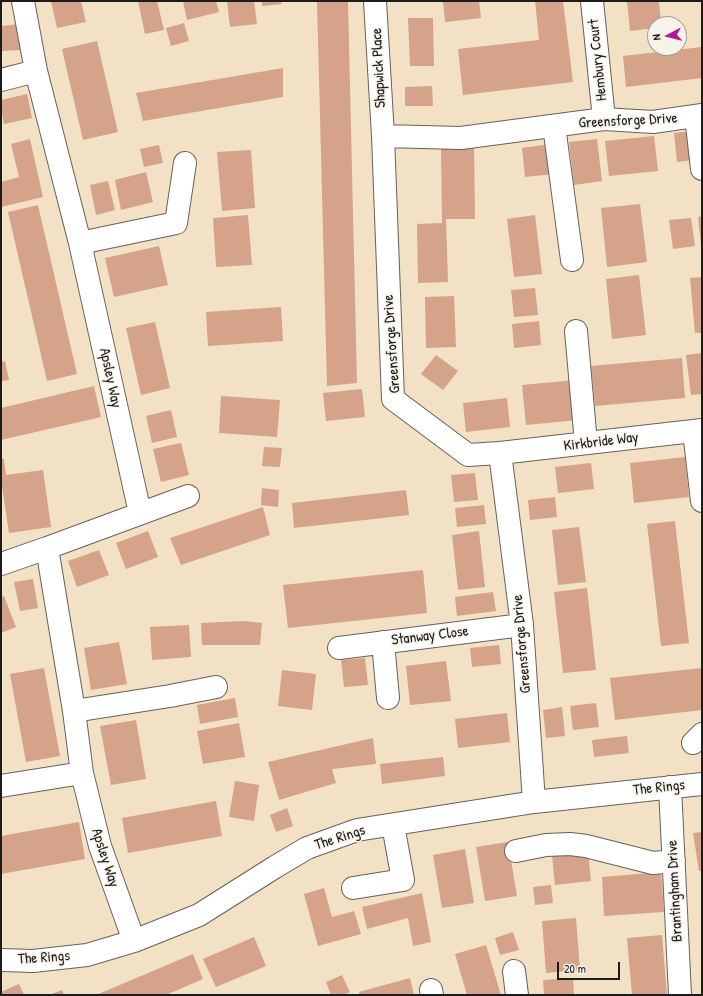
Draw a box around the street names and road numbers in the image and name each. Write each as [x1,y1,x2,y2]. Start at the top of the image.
street label: Hembury Court [585,18,611,102]
street label: Shapwick Place [368,28,390,108]
street label: Greensforge Drive [578,109,678,133]
street label: Greensforge Drive [380,294,404,394]
street label: Apsley Way [95,346,125,410]
street label: Kirkbride Way [563,428,639,456]
street label: Greensforge Drive [509,594,535,694]
street label: Stanway Close [391,622,469,650]
street label: The Rings [632,776,686,800]
street label: The Rings [312,821,368,855]
street label: Apsley Way [87,826,123,890]
street label: Brantingham Drive [663,840,687,942]
street label: The Rings [17,947,71,969]

